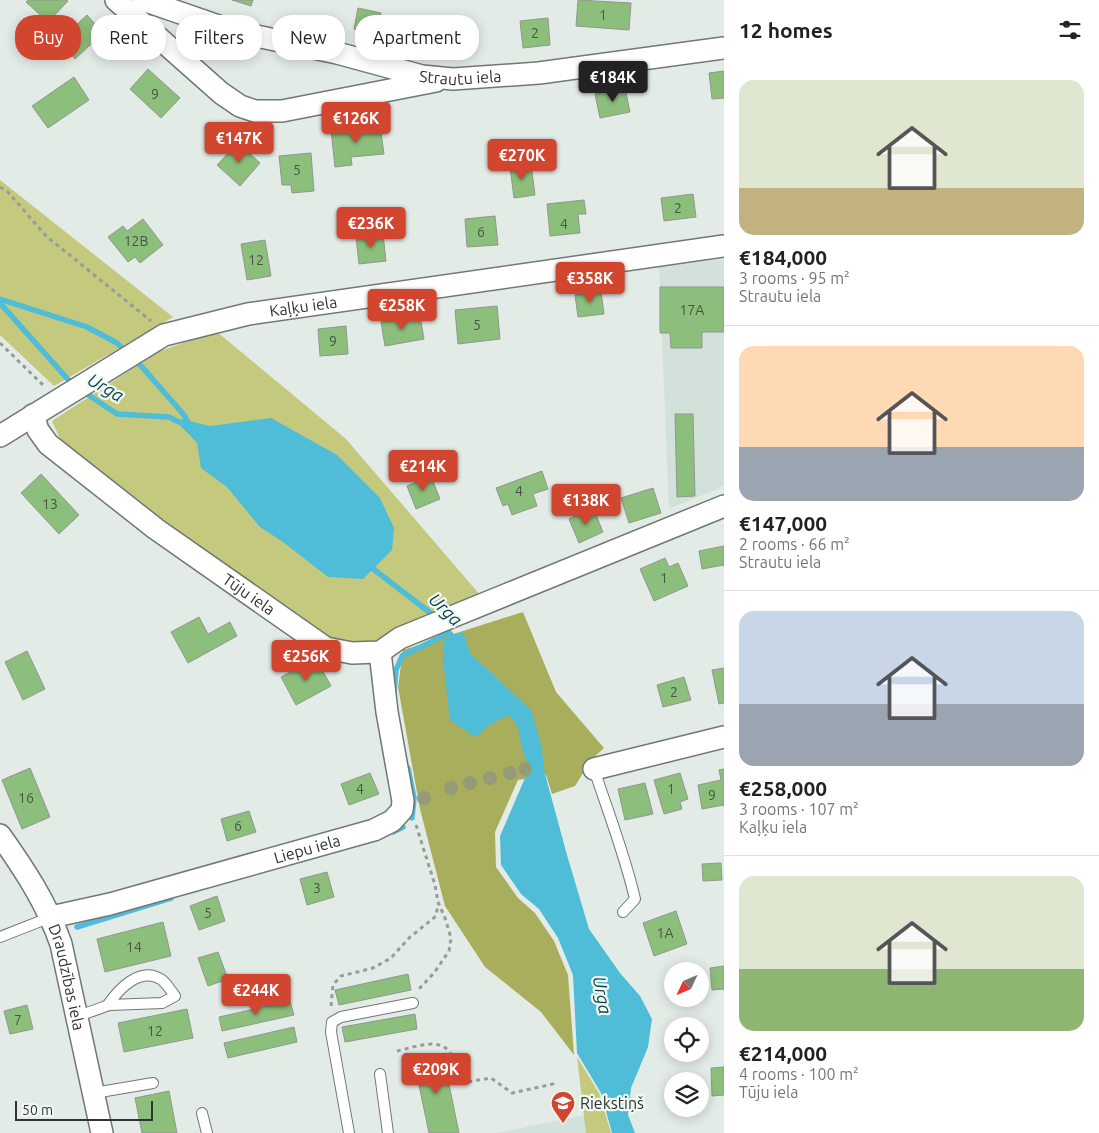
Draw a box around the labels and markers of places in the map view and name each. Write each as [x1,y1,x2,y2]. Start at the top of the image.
pin: €184K [578,61,648,103]
pin: €126K [321,102,391,144]
pin: €147K [204,121,274,164]
pin: €270K [487,138,557,181]
pin: €236K [336,206,406,249]
pin: €358K [555,262,625,304]
pin: €258K [367,288,437,331]
pin: €214K [388,450,458,492]
pin: €138K [551,484,621,526]
pin: €256K [271,640,341,682]
pin: €244K [221,974,291,1016]
pin: €209K [401,1052,471,1095]
school or university icon: Riekstiņš [550,1090,576,1124]
place label: Riekstiņš [580,1094,644,1112]

